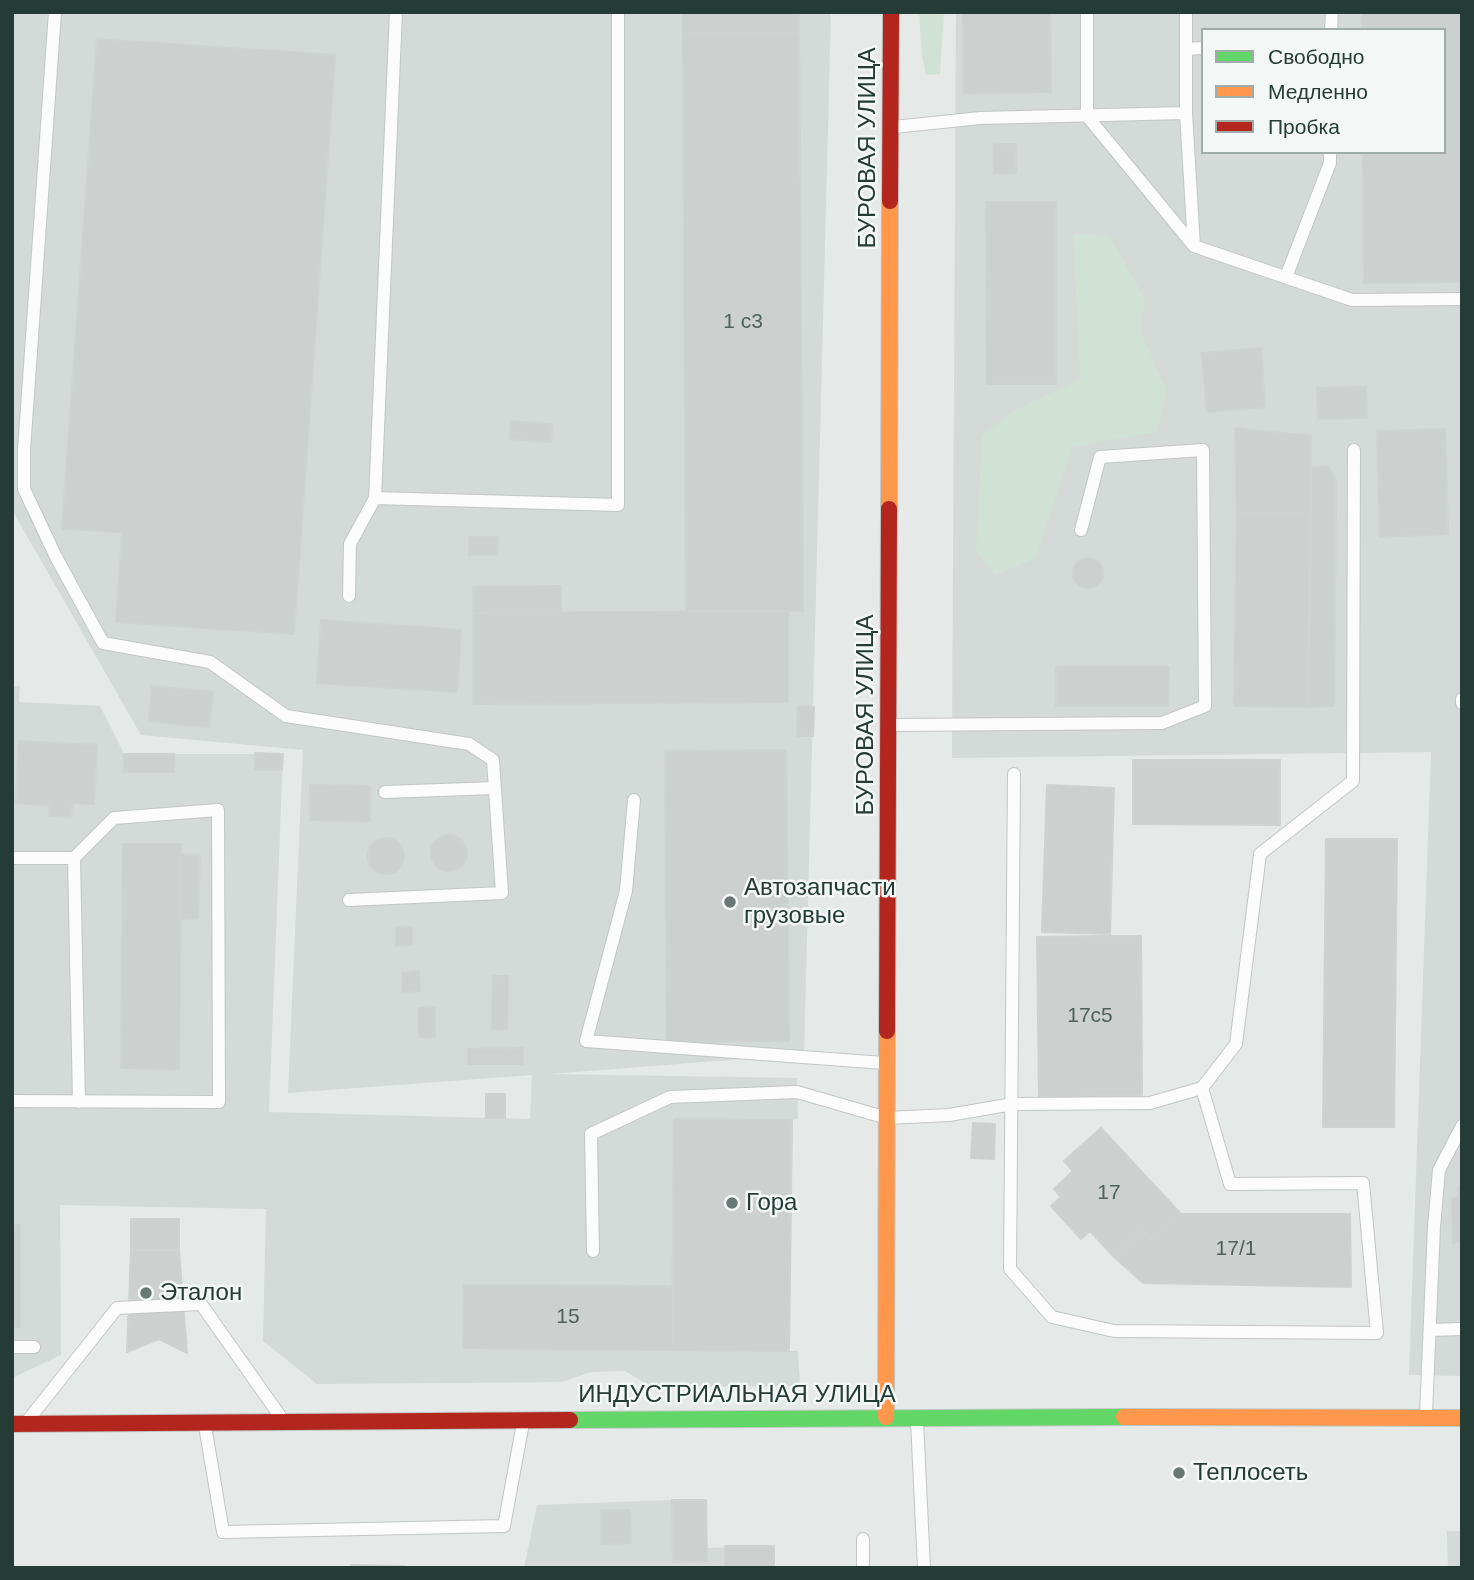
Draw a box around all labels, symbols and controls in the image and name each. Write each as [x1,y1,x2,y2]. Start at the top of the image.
legend [1201,28,1446,154]
text: Свободно [1268,45,1365,68]
street label: БУРОВАЯ УЛИЦА [854,47,882,249]
text: Медленно [1268,80,1368,103]
text: Пробка [1268,115,1340,138]
house number: 1 с3 [723,309,763,335]
street label: БУРОВАЯ УЛИЦА [852,614,880,816]
place label: Автозапчасти грузовые [744,874,896,930]
marker: Автозапчасти грузовые [722,894,738,910]
house number: 17с5 [1067,1003,1113,1029]
house number: 17 [1097,1180,1121,1206]
place label: Гора [746,1189,797,1217]
marker: Гора [724,1195,740,1211]
house number: 17/1 [1216,1236,1256,1262]
place label: Эталон [160,1279,242,1307]
marker: Эталон [138,1285,154,1301]
house number: 15 [556,1304,580,1330]
street label: ИНДУСТРИАЛЬНАЯ УЛИЦА [578,1381,896,1409]
place label: Теплосеть [1193,1459,1308,1487]
marker: Теплосеть [1171,1465,1187,1481]

